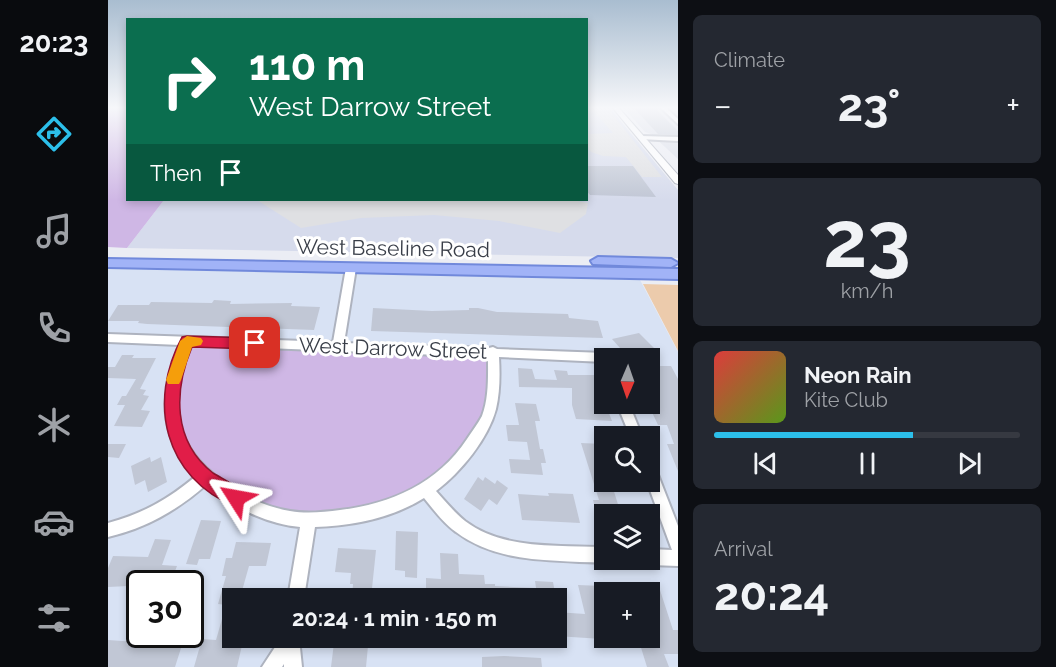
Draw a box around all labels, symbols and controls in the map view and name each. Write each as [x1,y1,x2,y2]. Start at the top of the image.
text: 20:23 [20,27,88,58]
text: 110 m [249,41,365,90]
icon: right [150,42,228,120]
text: Climate [714,48,785,72]
text: 23° [838,79,900,132]
text: − [714,86,732,125]
text: + [1006,86,1020,125]
text: West Darrow Street [249,91,491,122]
icon: directions [33,113,75,155]
icon: arrive [214,156,247,189]
text: Then [150,160,202,186]
text: 23 [823,194,911,285]
icon: music [33,210,75,252]
street label: West Baseline Road [296,234,490,262]
text: km/h [841,279,893,303]
icon: phone [33,307,75,349]
pin [229,317,280,368]
icon: arrive [238,326,271,359]
street label: West Darrow Street [298,332,488,364]
north arrow [594,348,660,414]
map controls [594,348,660,648]
text: Neon Rain [804,362,912,388]
text: Kite Club [804,388,888,412]
icon: climate [33,404,75,446]
button: search [594,426,660,492]
icon: previous [749,447,782,480]
icon: pause [851,447,884,480]
icon: next [953,447,986,480]
position arrow [204,466,268,530]
icon: car [33,501,75,543]
button: layers [594,504,660,570]
text: Arrival [714,537,773,561]
text: 20:24 [714,568,829,621]
speed limit sign: 30 [126,570,204,648]
button: + [594,582,660,648]
icon: filters [33,597,75,639]
text: 20:24 · 1 min · 150 m [292,605,497,631]

